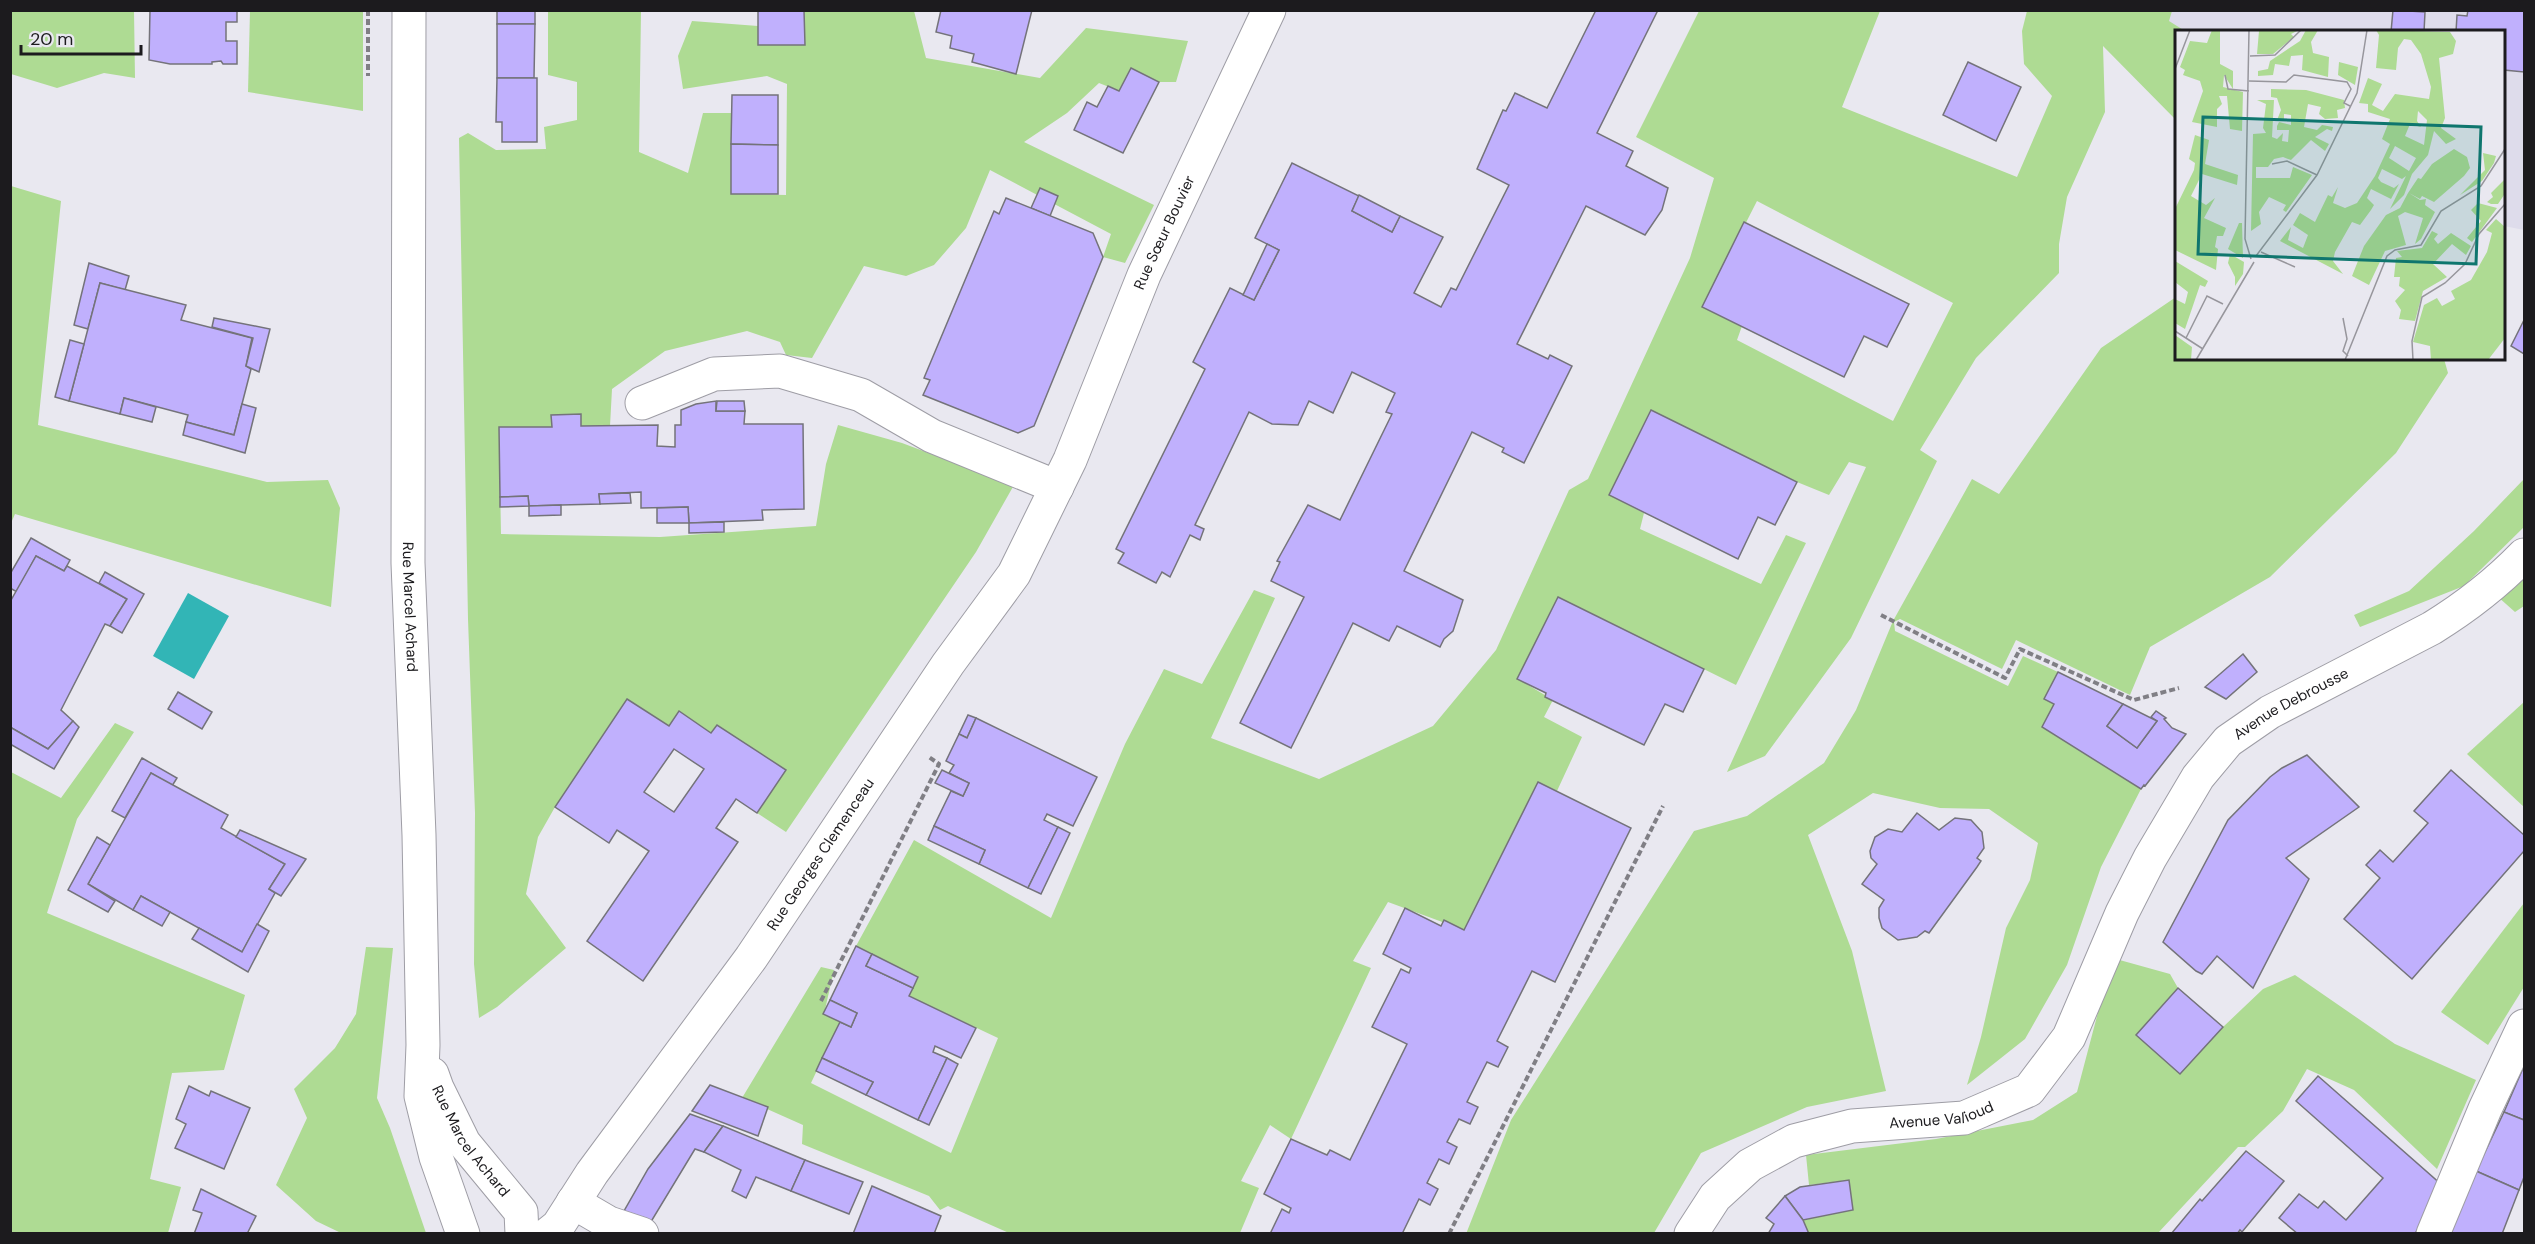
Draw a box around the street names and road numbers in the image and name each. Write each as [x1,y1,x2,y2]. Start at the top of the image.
street label: Rue Sœur Bouvier [1129,172,1200,292]
street label: Rue Marcel Achard [398,542,422,672]
street label: Avenue Debrousse [2229,663,2352,744]
street label: Rue Georges Clemenceau [762,774,879,934]
street label: Rue Marcel Achard [427,1082,514,1201]
street label: Avenue Valioud [1888,1096,1997,1133]

